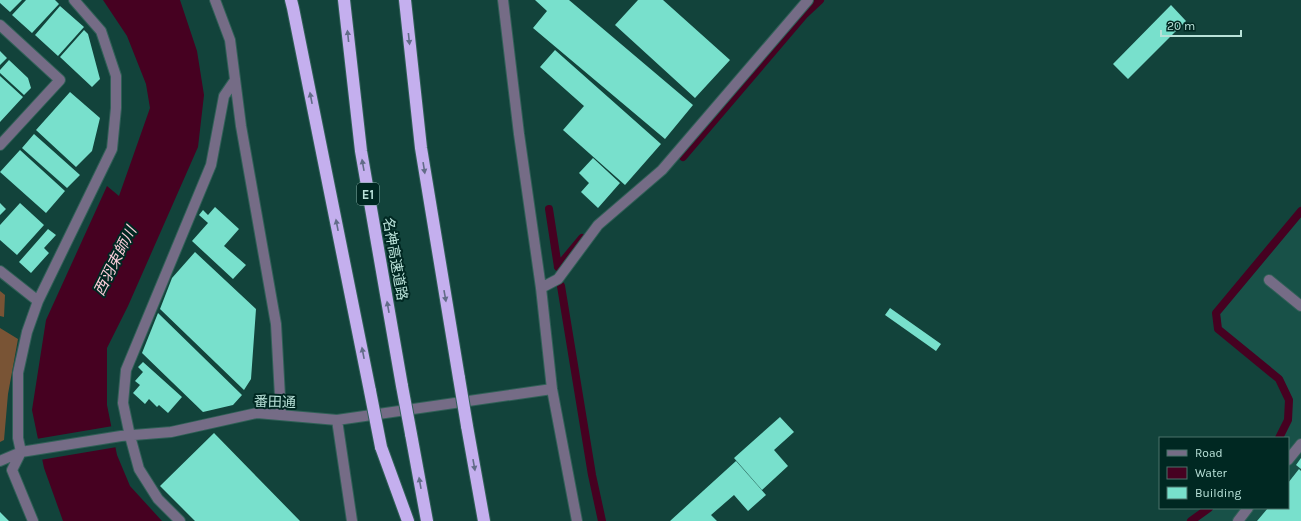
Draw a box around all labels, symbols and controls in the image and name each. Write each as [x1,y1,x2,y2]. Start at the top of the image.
scale bar [1161,12,1241,38]
text: 20 m [1167,19,1195,33]
one-way arrow [345,30,351,42]
one-way arrow [406,33,412,45]
one-way arrow [308,92,314,104]
one-way arrow [360,159,366,171]
one-way arrow [421,162,427,174]
road number: E1 [357,183,379,205]
street label: 名神高速道路 [379,216,411,302]
one-way arrow [334,219,340,231]
water label: 西羽束師川 [90,222,141,299]
one-way arrow [442,290,448,302]
one-way arrow [385,301,391,313]
one-way arrow [359,347,365,359]
street label: 番田通 [254,393,296,411]
legend [1159,437,1289,509]
text: Road [1195,446,1223,460]
one-way arrow [471,459,477,471]
text: Water [1195,466,1228,480]
one-way arrow [417,476,423,489]
text: Building [1195,486,1242,500]

